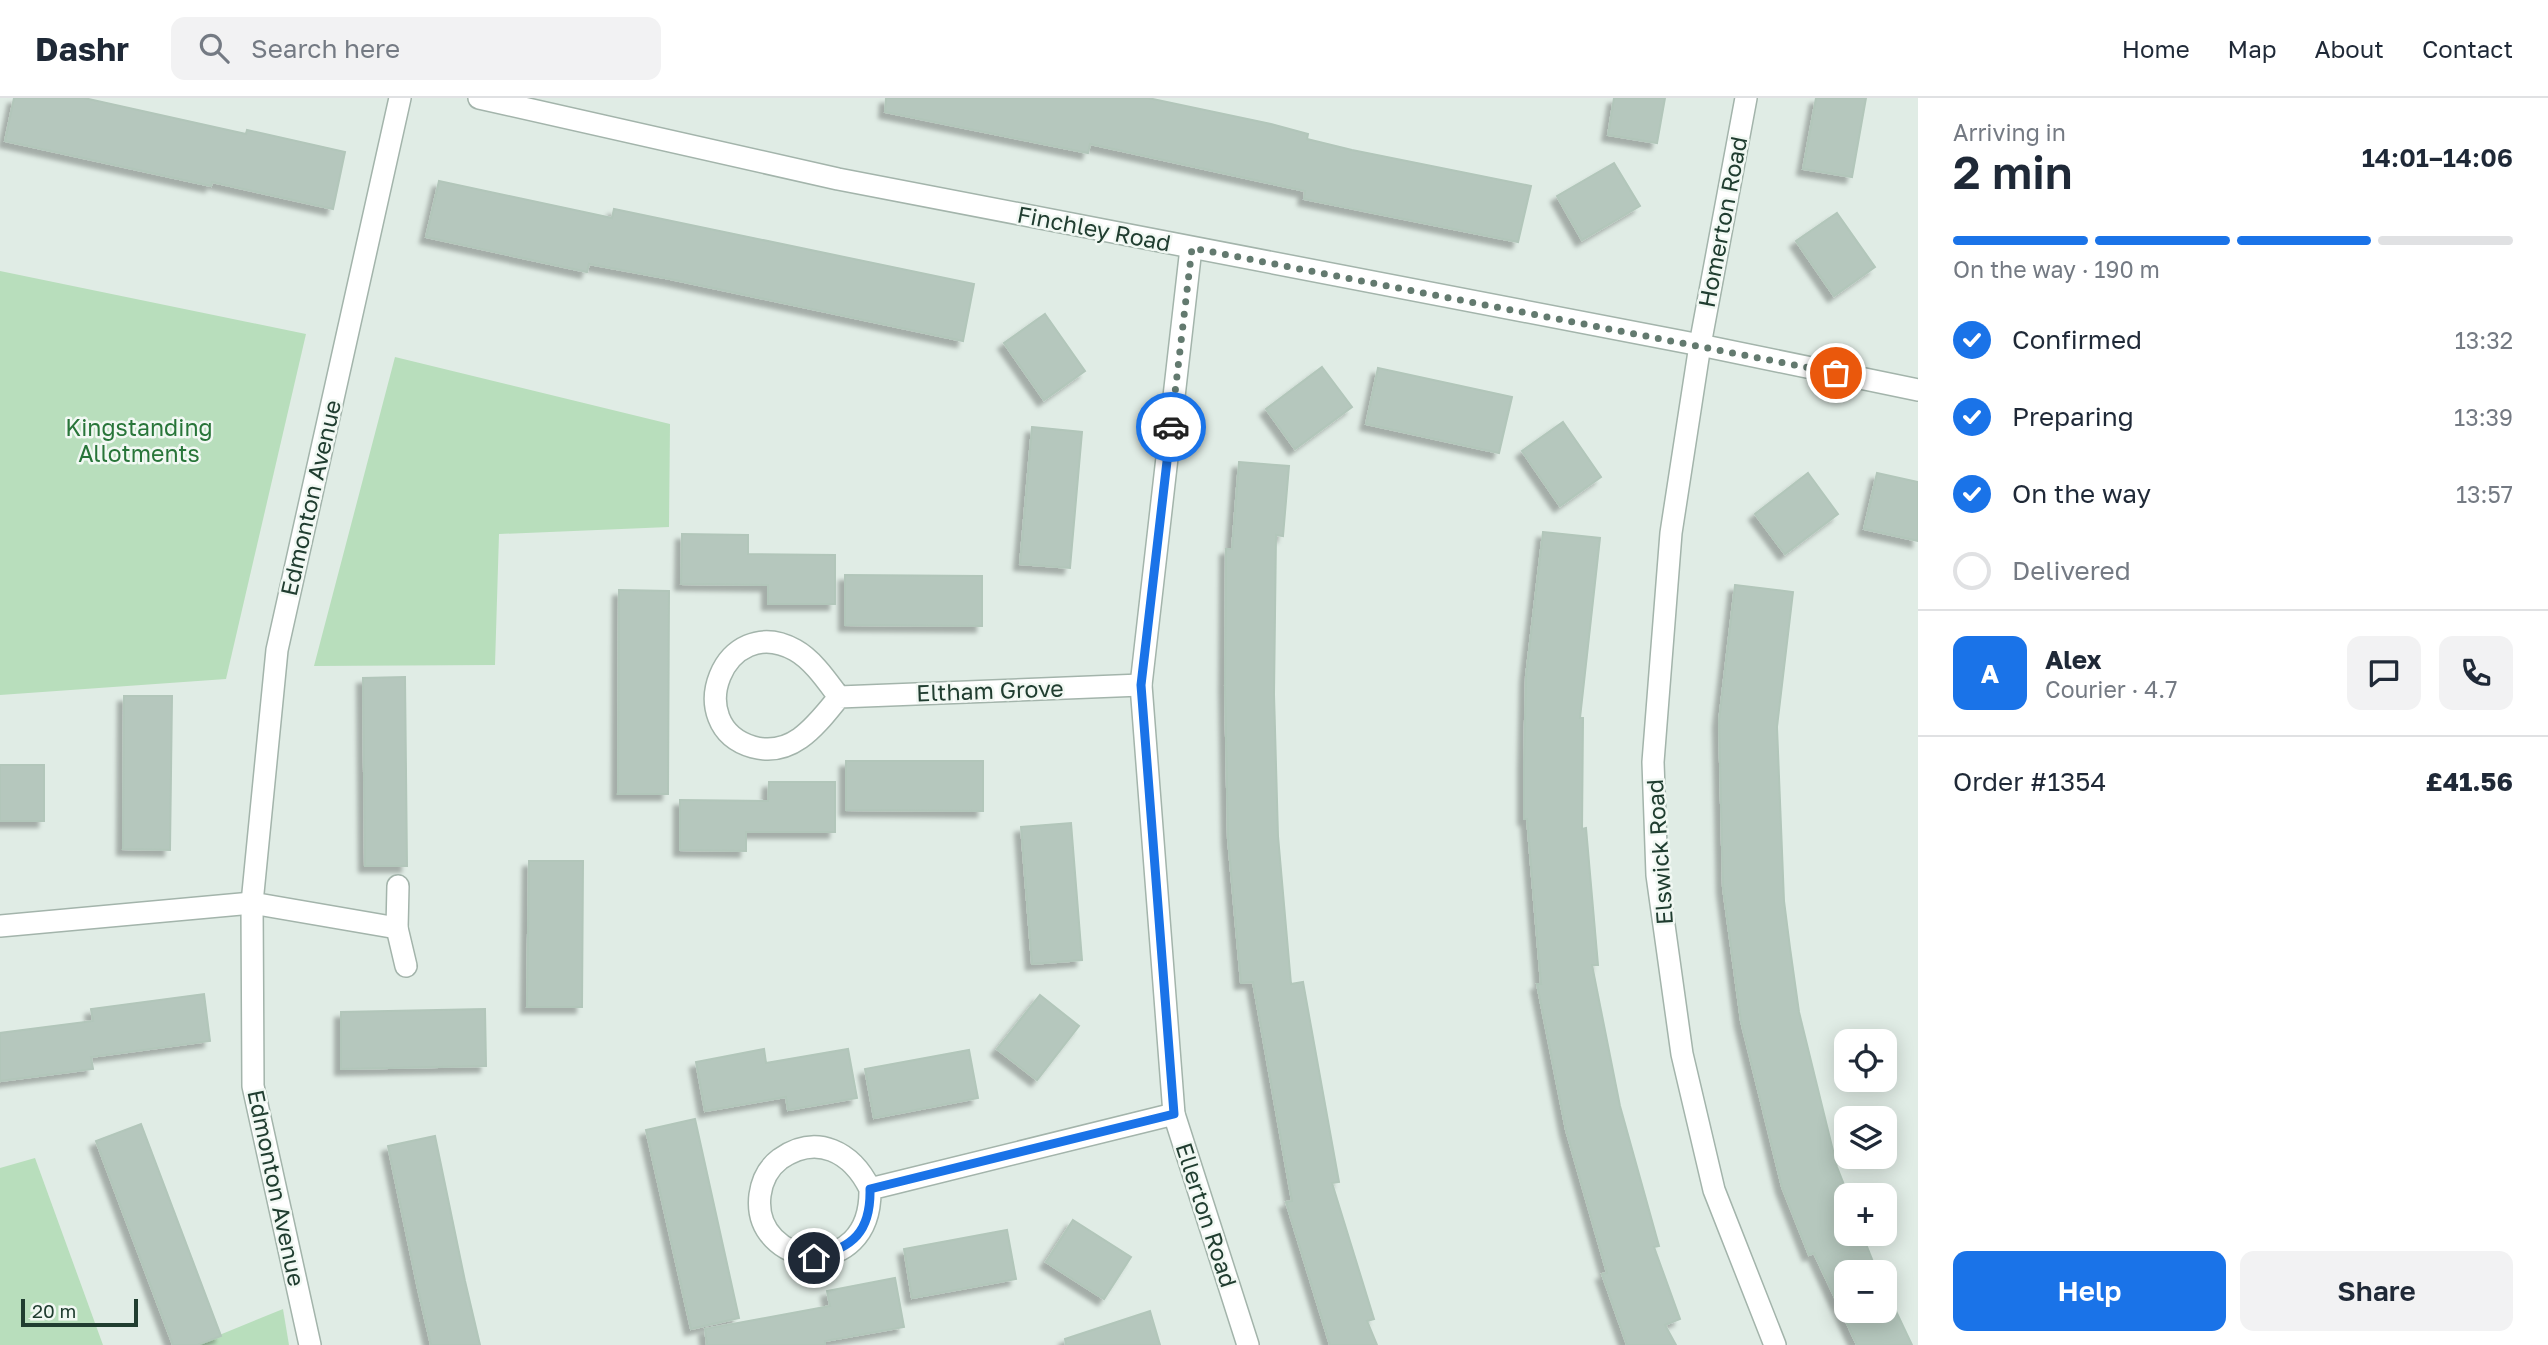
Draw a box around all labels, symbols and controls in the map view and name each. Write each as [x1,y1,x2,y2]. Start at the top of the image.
search box [171,17,661,80]
text: Dashr [35,29,129,68]
icon: search [195,29,233,67]
text: Search here [251,33,400,64]
text: Home [2122,34,2190,63]
text: Map [2228,34,2277,63]
text: About [2315,34,2384,63]
text: Contact [2422,34,2513,63]
text: Arriving in [1953,118,2066,146]
street label: Homerton Road [1692,134,1752,310]
text: 14:01–14:06 [2362,142,2513,173]
text: 2 min [1953,144,2073,199]
street label: Finchley Road [1015,199,1173,257]
text: On the way · 190 m [1953,255,2160,283]
icon: check [1953,321,1991,359]
text: Confirmed [2012,324,2142,355]
text: 13:32 [2455,326,2513,354]
pin [1806,343,1866,403]
icon: bag [1817,354,1855,392]
courier [1136,392,1206,462]
street label: Edmonton Avenue [274,397,346,598]
icon: check [1953,398,1991,436]
text: Preparing [2012,401,2134,432]
text: 13:39 [2454,403,2513,431]
icon: car [1152,408,1190,446]
park label: Kingstanding Allotments [65,413,213,467]
icon: check [1953,475,1991,513]
text: On the way [2012,478,2151,509]
text: 13:57 [2456,480,2513,508]
text: Delivered [2012,555,2131,586]
button: chat [2347,636,2421,710]
button: phone [2439,636,2513,710]
text: Alex [2045,644,2102,675]
text: A [1981,658,1999,689]
street label: Eltham Grove [916,673,1064,707]
text: Courier · 4.7 [2045,675,2177,703]
text: Order #1354 [1953,766,2106,797]
text: £41.56 [2426,766,2513,797]
street label: Elswick Road [1640,778,1678,926]
map controls [1834,1029,1897,1323]
button: locate [1834,1029,1897,1092]
street label: Edmonton Avenue [242,1087,311,1289]
button: layers [1834,1106,1897,1169]
street label: Ellerton Road [1170,1139,1244,1291]
button: + [1834,1183,1897,1246]
pin [784,1228,844,1288]
icon: home [795,1239,833,1277]
button: Help [1953,1251,2226,1331]
button: Share [2240,1251,2513,1331]
button: − [1834,1260,1897,1323]
scale bar [21,1296,138,1328]
text: 20 m [32,1299,76,1322]

